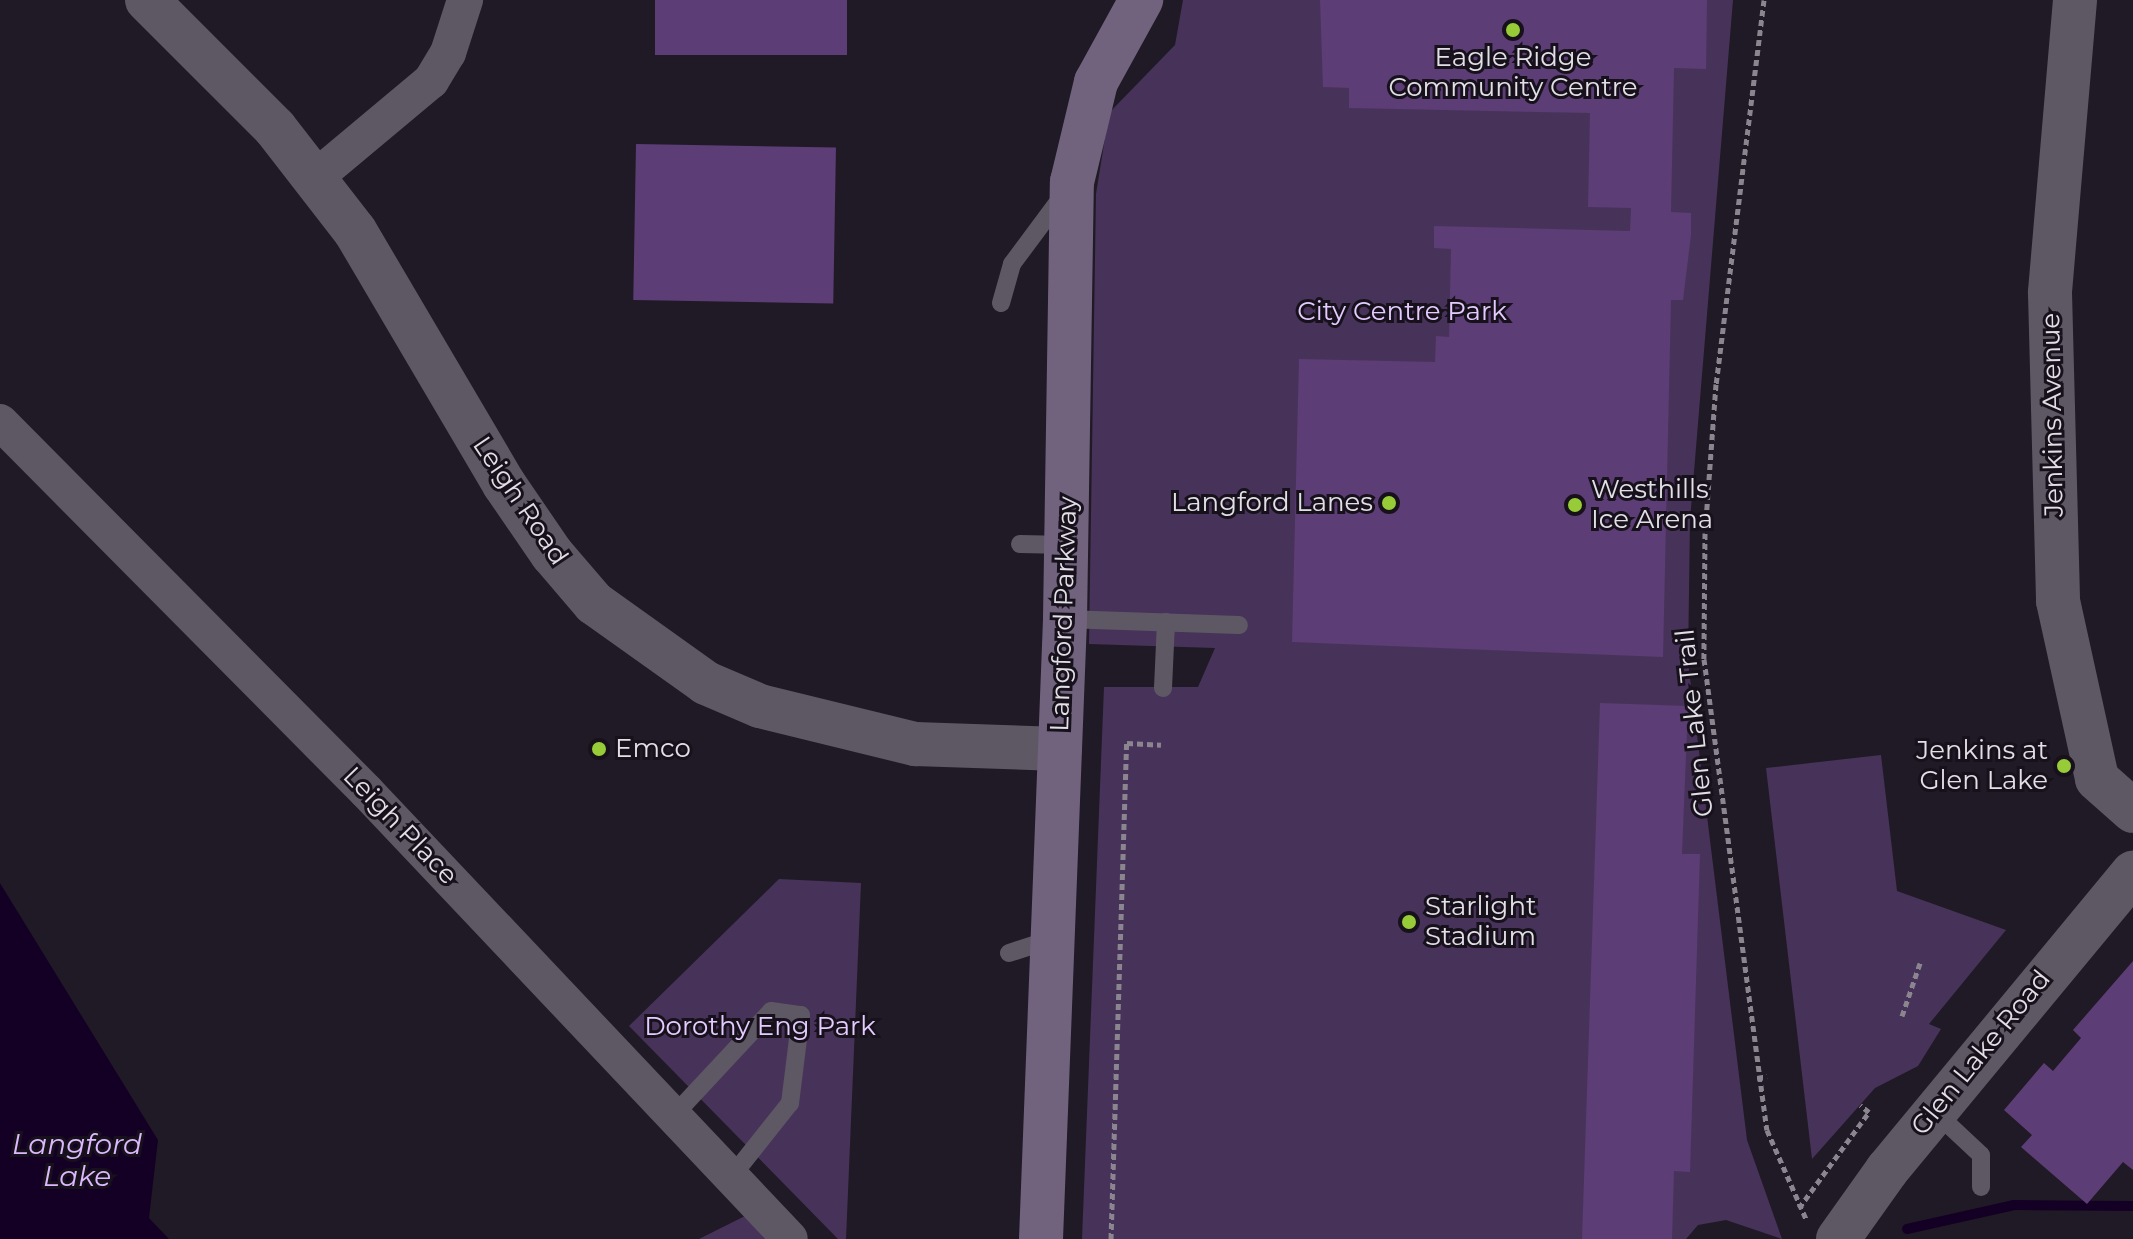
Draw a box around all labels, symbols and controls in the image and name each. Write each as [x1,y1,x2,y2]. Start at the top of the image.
marker: Eagle Ridge Community Centre [1504,21,1522,39]
place label: Eagle Ridge Community Centre [1388,42,1638,104]
park label: City Centre Park [1297,296,1507,328]
street label: Jenkins Avenue [2036,313,2070,517]
street label: Leigh Road [466,431,574,571]
place label: Westhills Ice Arena [1591,474,1713,536]
place label: Langford Lanes [1171,487,1373,519]
marker: Langford Lanes [1380,494,1398,512]
street label: Langford Parkway [1044,496,1084,732]
marker: Westhills Ice Arena [1566,496,1584,514]
street label: Glen Lake Trail [1670,628,1720,818]
place label: Emco [615,733,691,765]
place label: Jenkins at Glen Lake [1916,735,2048,796]
marker: Emco [590,740,608,758]
marker: Jenkins at Glen Lake [2055,757,2073,775]
street label: Leigh Place [336,761,464,891]
place label: Starlight Stadium [1425,891,1537,952]
marker: Starlight Stadium [1400,913,1418,931]
street label: Glen Lake Road [1905,964,2057,1142]
park label: Dorothy Eng Park [644,1011,876,1043]
water label: Langford Lake [12,1127,142,1193]

